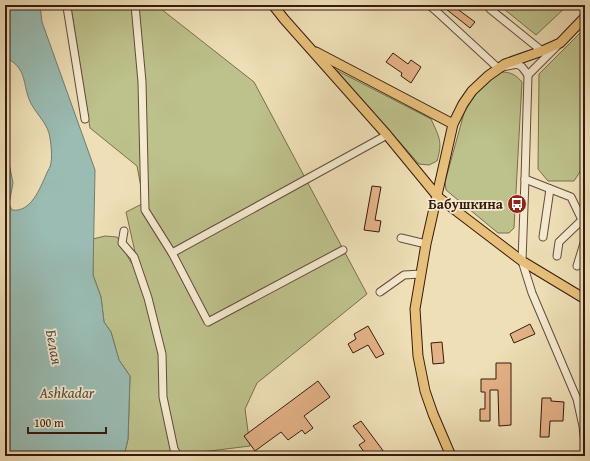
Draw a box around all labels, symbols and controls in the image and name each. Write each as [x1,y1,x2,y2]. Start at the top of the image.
bus stop icon: Бабушкина [506,193,528,215]
place label: Бабушкина [428,194,504,214]
water label: Белая [41,327,68,367]
water label: Ashkadar [39,382,95,403]
scale bar [28,409,106,435]
text: 100 m [34,414,64,431]

